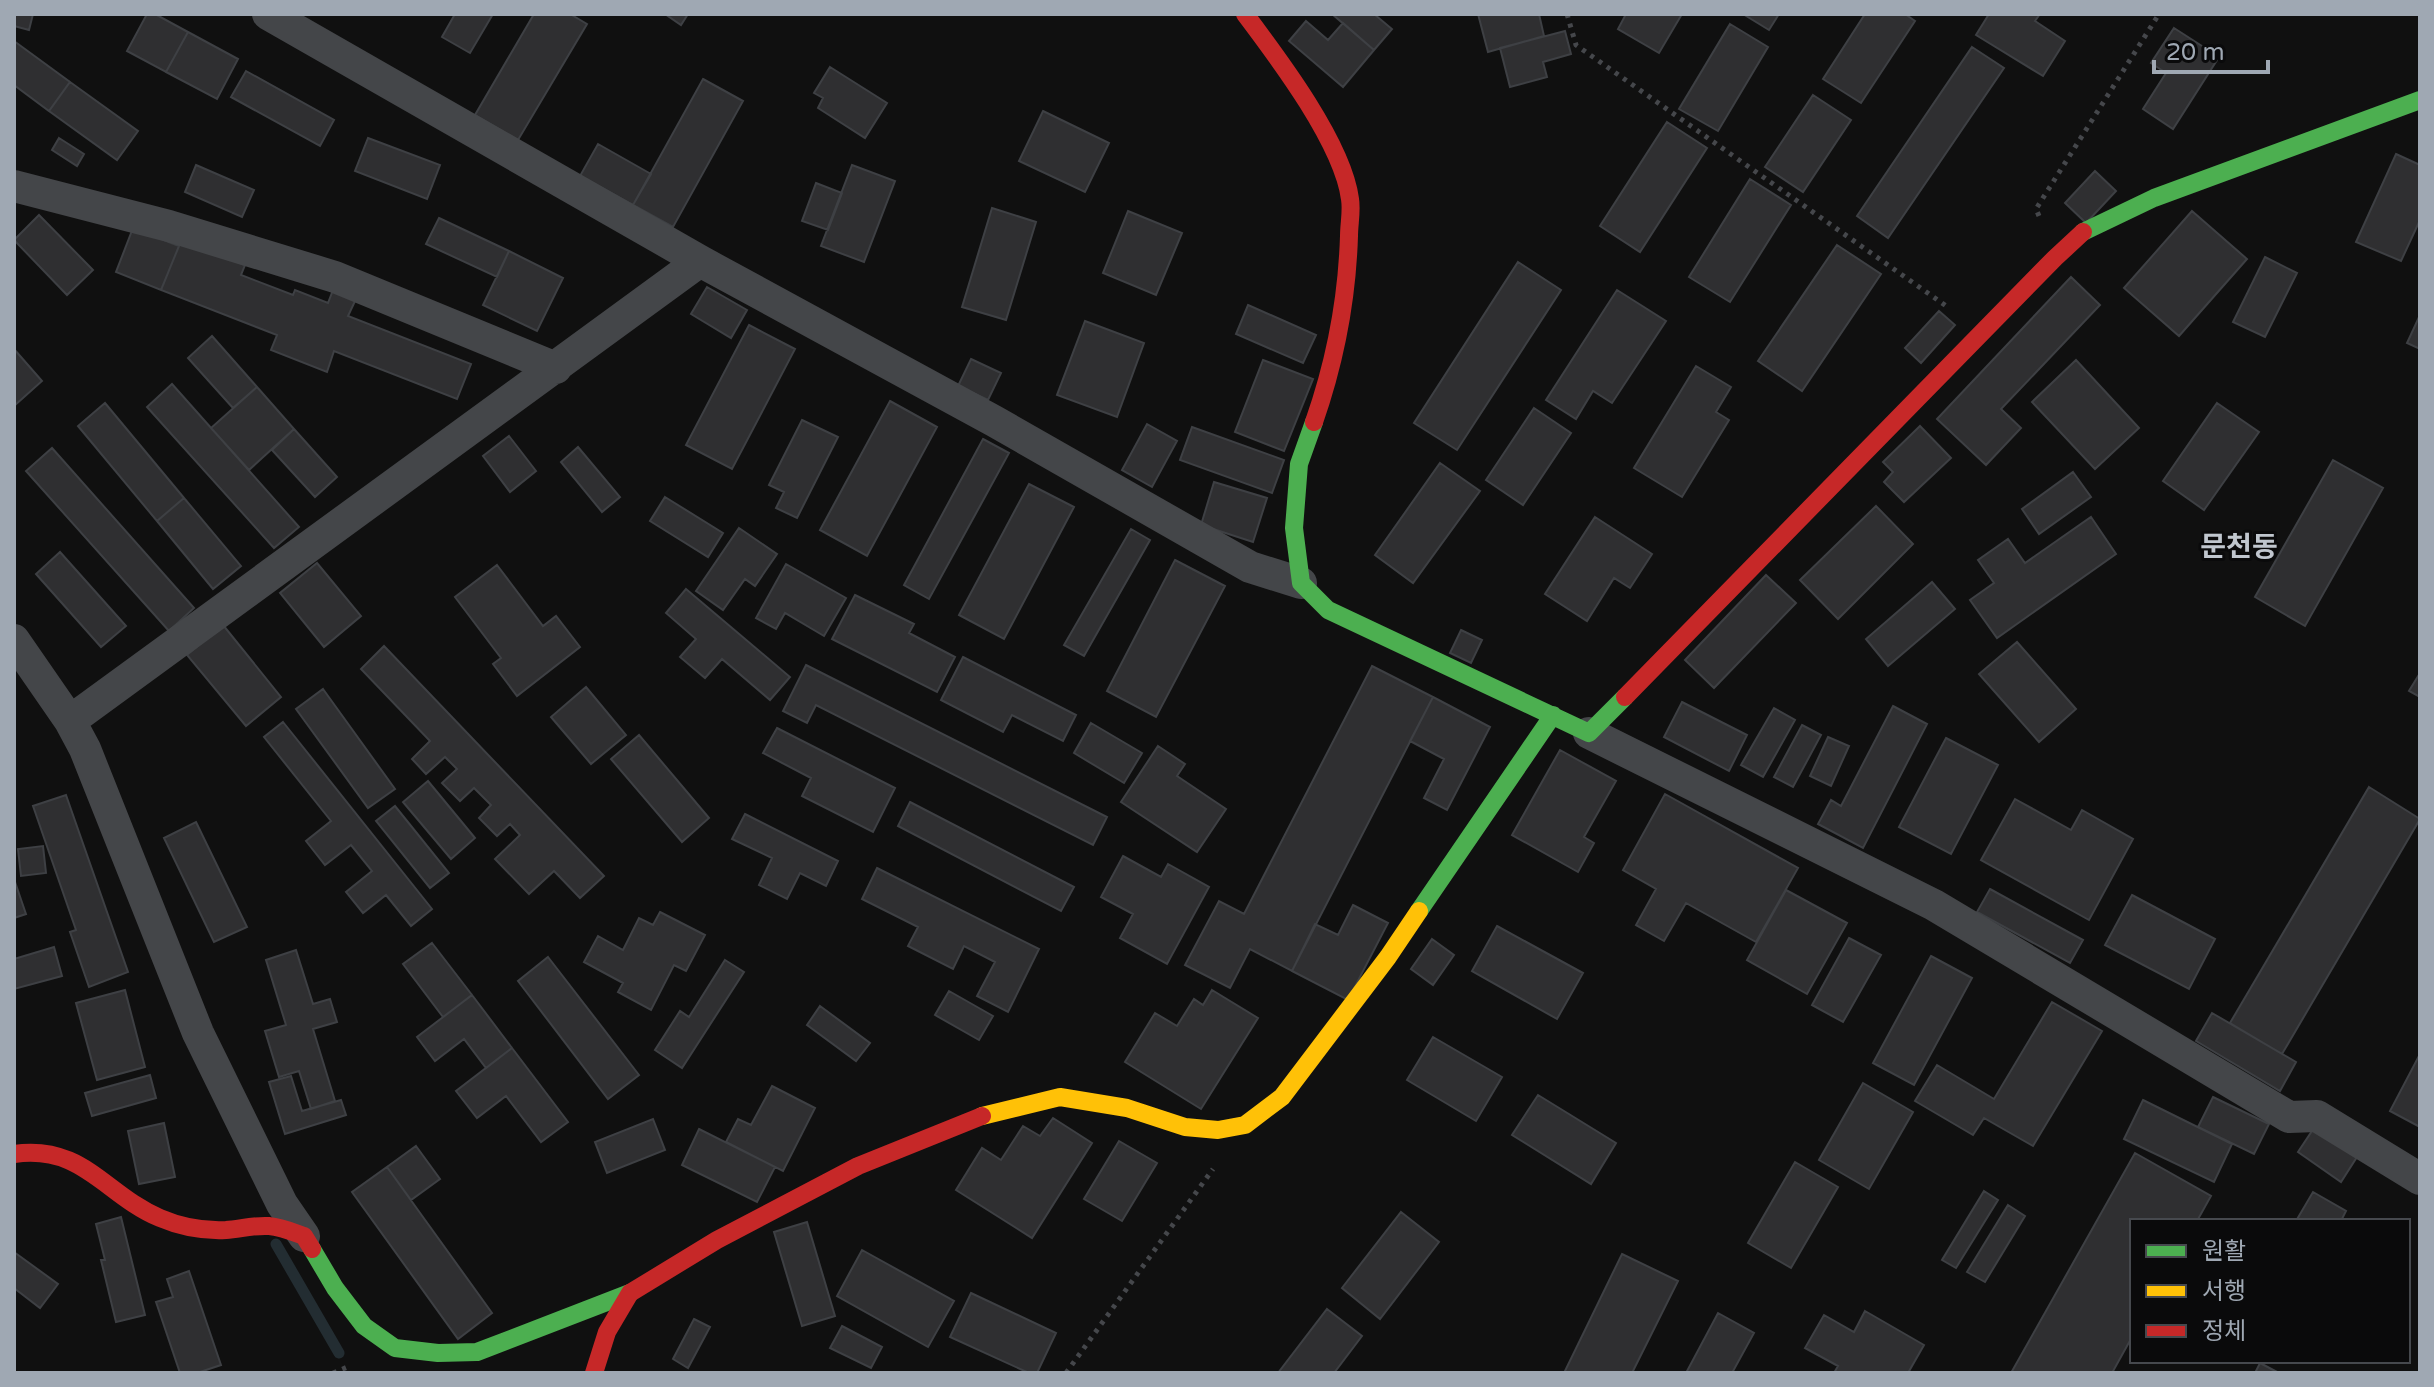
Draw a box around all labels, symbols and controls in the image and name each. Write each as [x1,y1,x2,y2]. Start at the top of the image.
scale bar [2154,24,2268,74]
text: 20 m [2166,38,2224,67]
district label: 문천동 [2200,530,2278,564]
legend [2130,1219,2410,1363]
text: 원활 [2202,1237,2246,1266]
text: 서행 [2202,1277,2246,1306]
text: 정체 [2202,1317,2246,1346]

